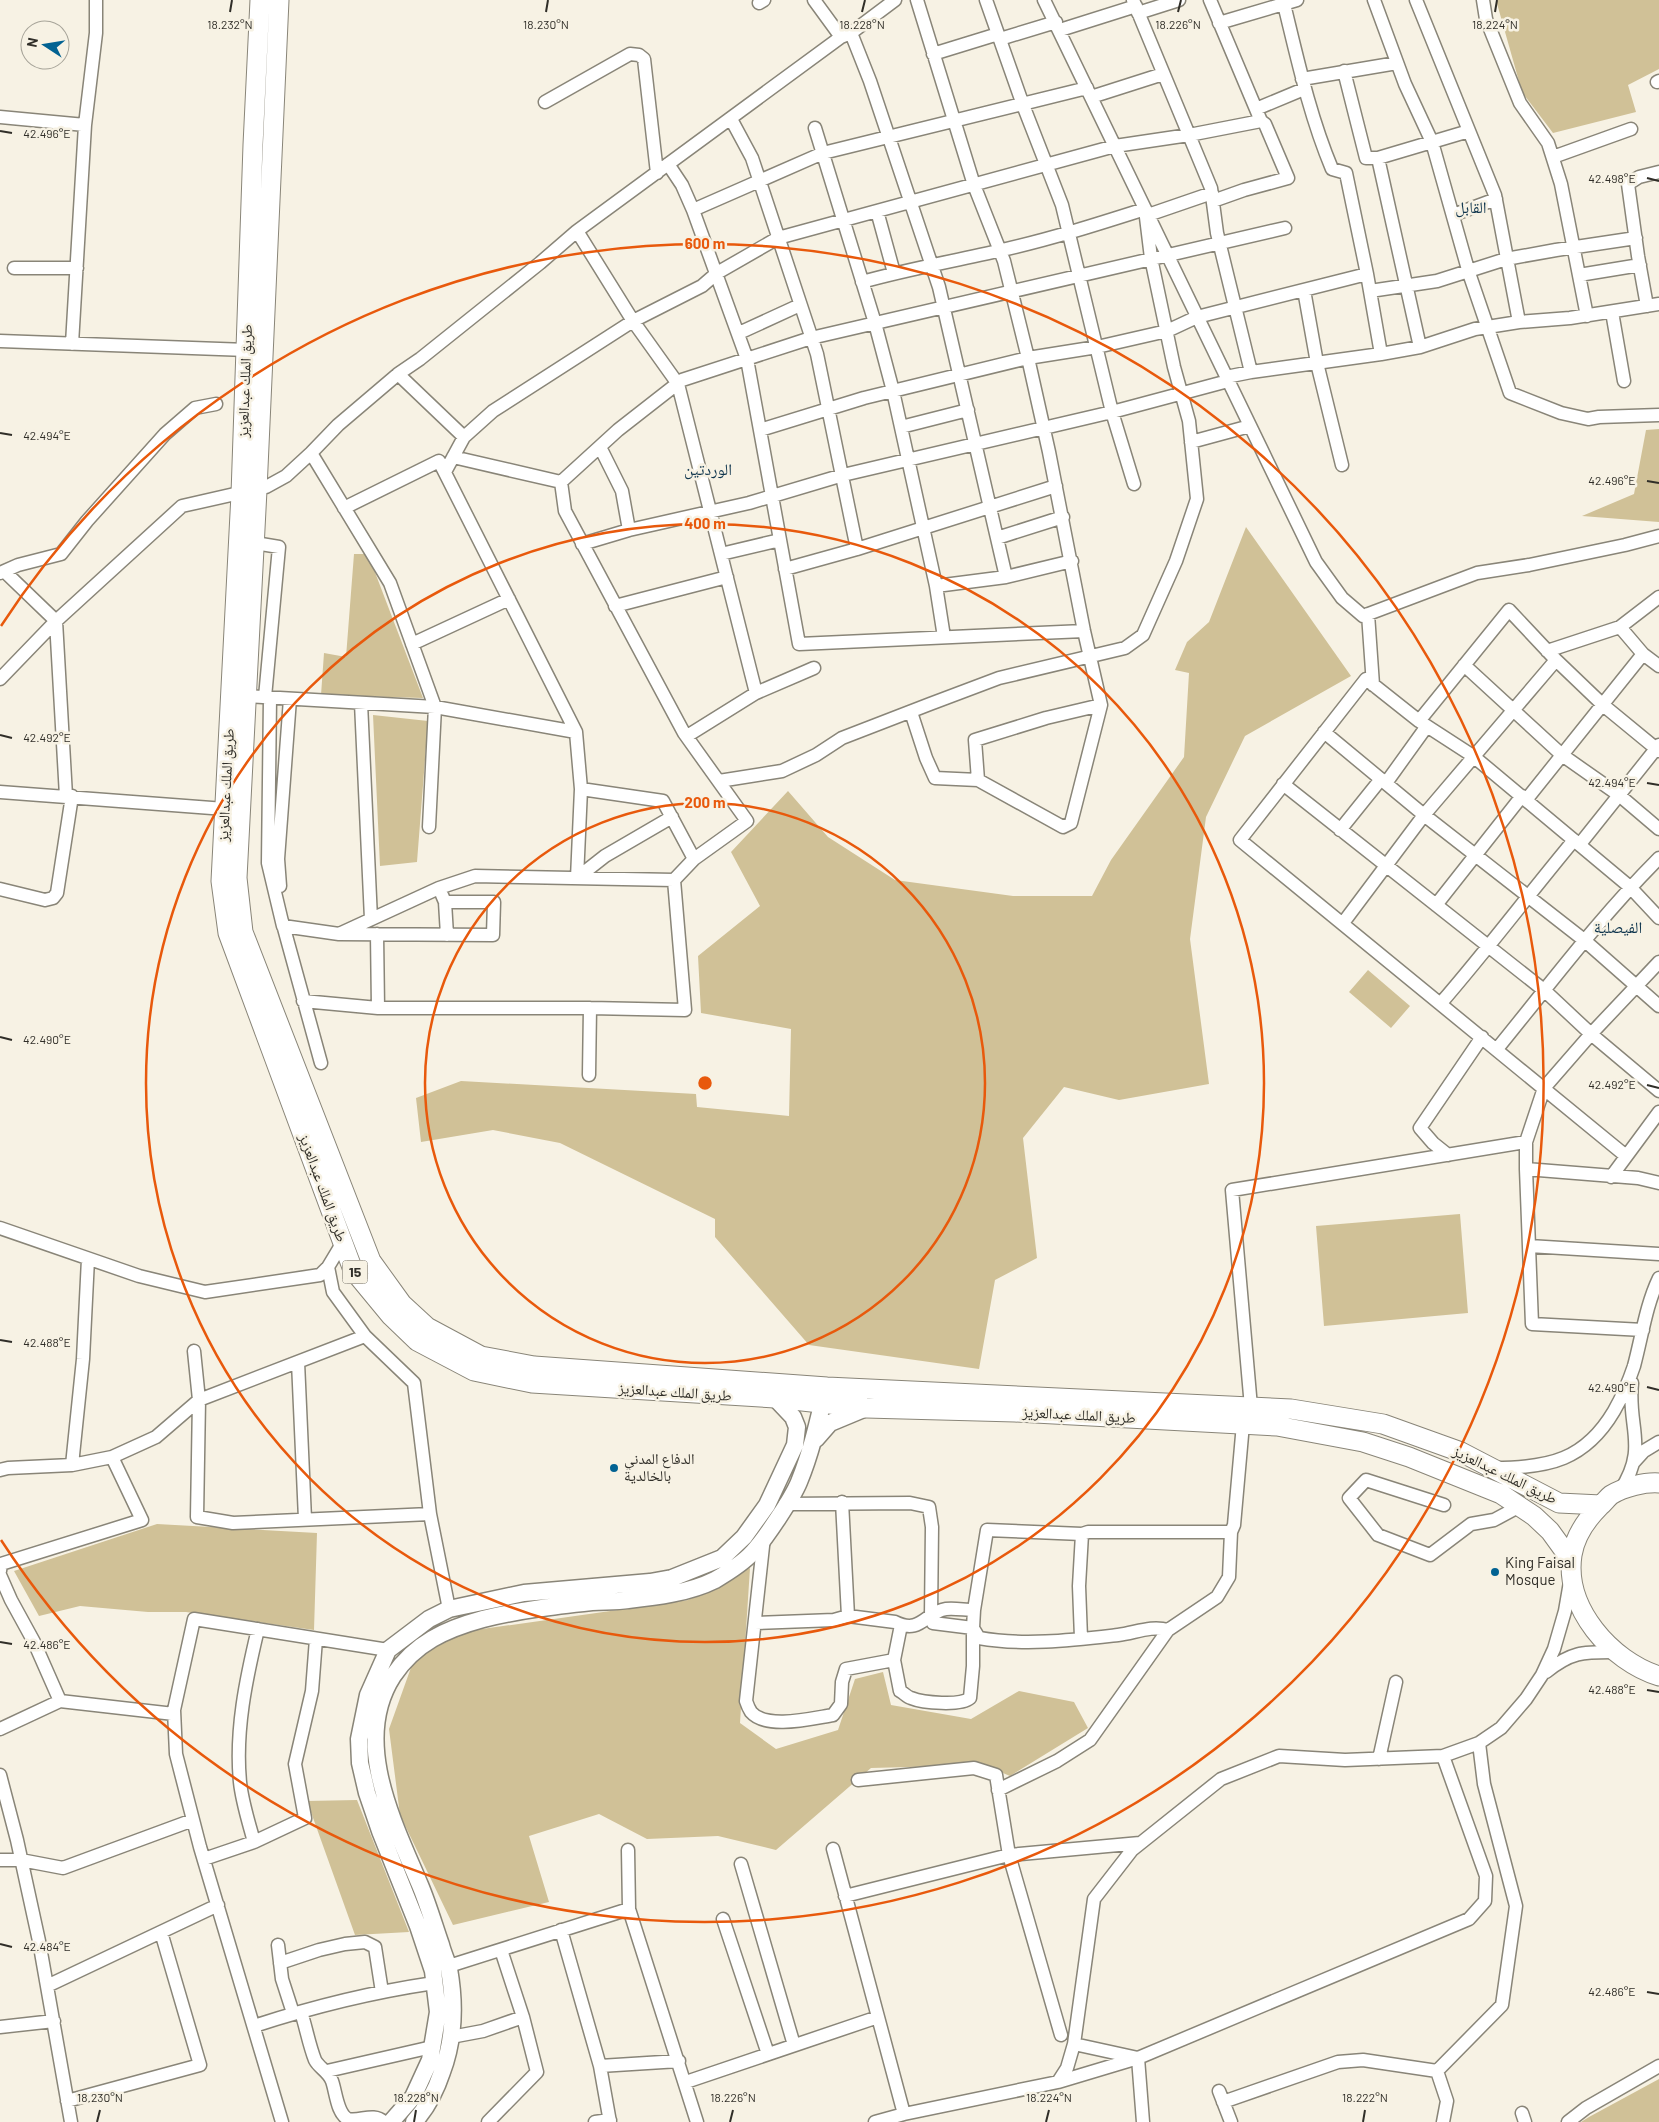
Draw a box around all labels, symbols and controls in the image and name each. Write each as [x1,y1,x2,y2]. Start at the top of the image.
text: 18.232°N [207,17,253,31]
text: 18.230°N [523,17,569,31]
text: 18.228°N [839,17,885,31]
text: 18.226°N [1155,17,1201,31]
text: 18.224°N [1472,17,1518,31]
north arrow [20,20,70,70]
text: N [23,36,41,49]
text: 42.496°E [23,126,71,140]
text: 42.498°E [1588,171,1636,185]
district label: القابل [1455,197,1487,218]
text: 600 m [685,234,725,252]
street label: طريق الملك عبدالعزيز [233,324,257,439]
text: 42.494°E [23,428,71,442]
district label: الوردتين [684,459,732,480]
text: 42.496°E [1588,473,1636,487]
text: 400 m [684,514,726,532]
street label: طريق الملك عبدالعزيز [213,728,239,843]
text: 42.492°E [23,730,71,744]
text: 42.494°E [1588,775,1636,789]
text: 200 m [684,793,726,811]
district label: الفيصلية [1594,917,1642,936]
text: 42.490°E [23,1032,71,1046]
centre of rings [696,1074,714,1092]
text: 42.492°E [1588,1077,1636,1091]
street label: طريق الملك عبدالعزيز [294,1130,352,1245]
road number: 15 [342,1260,368,1284]
text: 42.488°E [23,1335,71,1349]
street label: طريق الملك عبدالعزيز [617,1378,733,1406]
text: 42.490°E [1588,1380,1636,1394]
street label: طريق الملك عبدالعزيز [1021,1402,1136,1428]
street label: طريق الملك عبدالعزيز [1449,1441,1561,1509]
place label: الدفاع المدني بالخالدية [624,1449,695,1484]
marker: الدفاع المدني بالخالدية [608,1462,620,1474]
place label: King Faisal Mosque [1505,1553,1575,1588]
marker: King Faisal Mosque [1489,1566,1501,1578]
text: 42.486°E [23,1637,71,1651]
text: 42.488°E [1588,1682,1636,1696]
text: 42.484°E [23,1939,71,1953]
text: 42.486°E [1588,1984,1636,1998]
text: 18.230°N [77,2090,123,2104]
text: 18.228°N [393,2090,439,2104]
text: 18.226°N [710,2090,756,2104]
text: 18.224°N [1026,2090,1072,2104]
text: 18.222°N [1342,2090,1388,2104]

